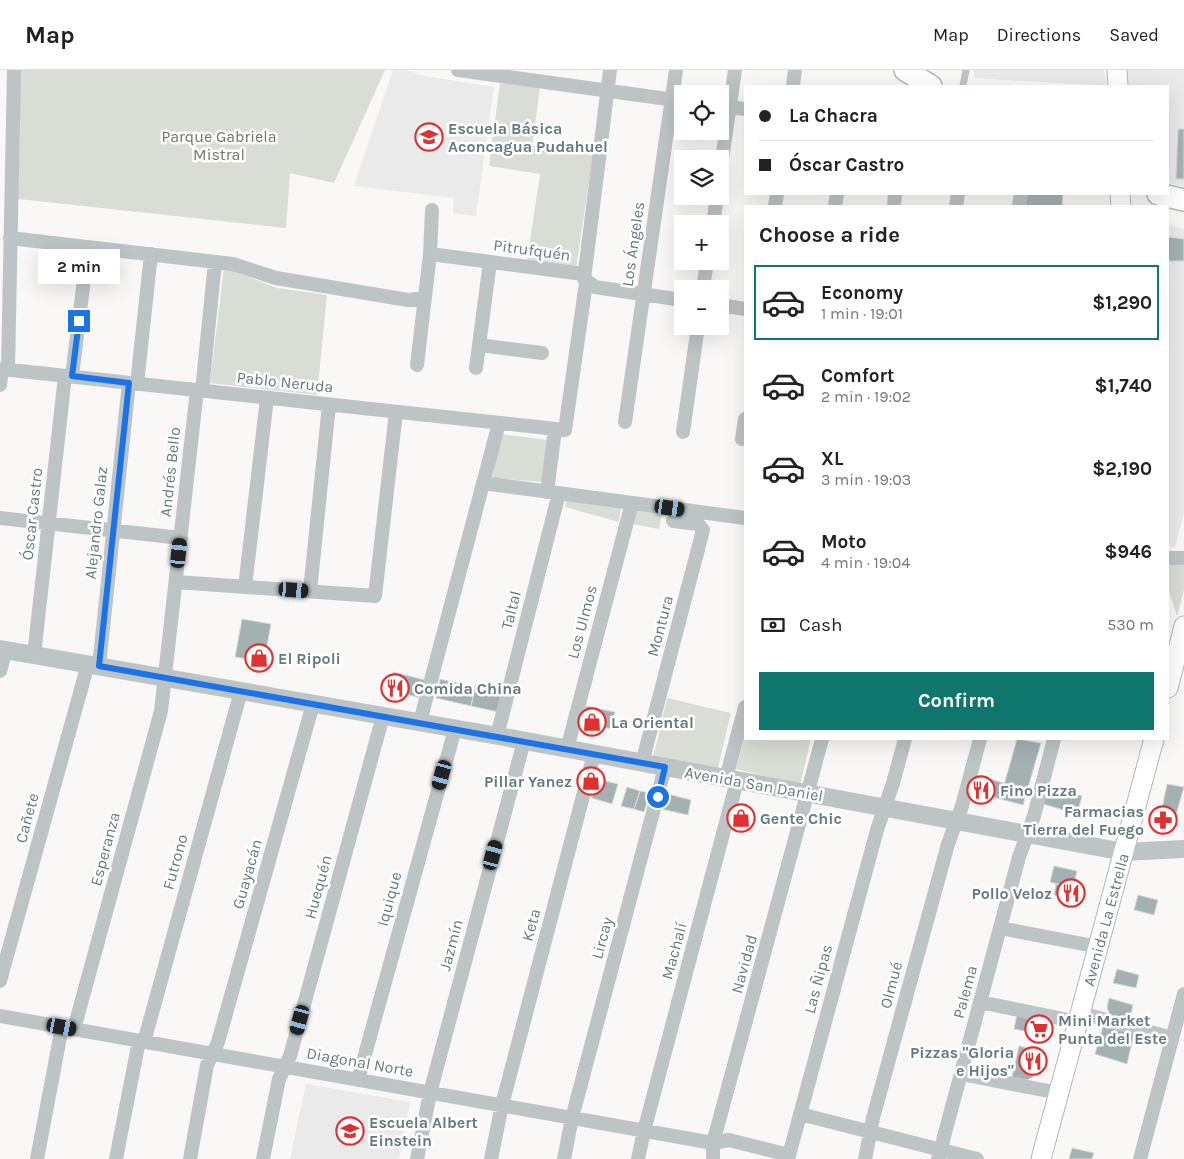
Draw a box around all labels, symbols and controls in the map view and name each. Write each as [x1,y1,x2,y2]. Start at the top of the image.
text: Map [25,21,75,49]
text: Map [933,24,969,46]
text: Directions [997,24,1081,46]
text: Saved [1109,24,1159,46]
map controls [674,85,729,335]
button: locate [674,85,729,140]
text: La Chacra [789,105,878,127]
place label: Escuela Básica Aconcagua Pudahuel [448,119,608,156]
school or university icon: Escuela Básica Aconcagua Pudahuel [414,122,444,152]
park label: Parque Gabriela Mistral [161,127,277,164]
button: layers [674,150,729,205]
text: Óscar Castro [789,154,904,176]
street label: Los Ángeles [618,200,648,288]
button: + [674,215,729,270]
text: Choose a ride [759,222,900,248]
street label: Pitrufquén [492,235,572,265]
callout: 2 min [38,248,120,284]
text: 2 min [57,257,101,276]
button: − [674,280,729,335]
icon: car [761,280,806,325]
text: Economy [821,282,903,304]
text: $1,290 [1092,292,1152,314]
text: 1 min · 19:01 [821,304,903,323]
route end [68,310,90,332]
icon: car [761,363,806,408]
text: Comfort [821,365,895,387]
street label: Pablo Neruda [236,367,334,397]
text: $1,740 [1095,375,1152,397]
text: 2 min · 19:02 [821,387,911,406]
street label: Andrés Bello [156,426,184,518]
icon: car [761,446,806,491]
text: XL [821,448,843,470]
text: $2,190 [1092,458,1152,480]
street label: Alejandro Galaz [81,466,111,580]
street label: Óscar Castro [18,467,46,561]
text: 3 min · 19:03 [821,470,911,489]
car [654,498,685,518]
icon: car [761,529,806,574]
text: Moto [821,531,867,553]
car [169,537,188,569]
text: $946 [1104,541,1152,563]
text: 4 min · 19:04 [821,553,910,572]
car [278,581,309,599]
street label: Los Ulmos [563,583,601,661]
street label: Taltal [497,589,525,631]
street label: Montura [643,593,677,659]
icon: cash [759,611,787,639]
text: Cash [799,614,843,636]
text: 530 m [1107,615,1154,634]
shop icon: El Ripoli [244,643,274,673]
place label: El Ripoli [278,649,341,668]
button: Confirm [759,672,1154,730]
restaurant icon: Comida China [380,673,410,703]
place label: Comida China [414,679,522,698]
shop icon: La Oriental [577,707,607,737]
place label: La Oriental [611,713,694,732]
car [430,759,453,791]
street label: Avenida San Daniel [683,762,825,806]
shop icon: Pillar Yanez [576,766,606,796]
place label: Pillar Yanez [484,772,572,791]
restaurant icon: Fino Pizza [966,775,996,805]
place label: Fino Pizza [1000,781,1077,800]
route start [647,786,669,808]
street label: Cañete [11,791,43,845]
place label: Farmacias Tierra del Fuego [1023,802,1144,839]
shop icon: Gente Chic [726,803,756,833]
pharmacy icon: Farmacias Tierra del Fuego [1148,805,1178,835]
place label: Gente Chic [760,809,842,828]
street label: Esperanza [86,810,124,888]
street label: Futrono [158,832,192,892]
street label: Guayacán [228,837,266,911]
car [481,839,504,871]
street label: Avenida La Estrella [1078,851,1132,988]
street label: Huequén [300,853,336,921]
street label: Iquique [373,870,405,928]
restaurant icon: Pollo Veloz [1056,878,1086,908]
place label: Pollo Veloz [971,884,1052,903]
street label: Keta [518,907,544,943]
street label: Lircay [587,914,617,961]
street label: Jazmín [435,917,467,973]
street label: Machalí [657,920,691,982]
street label: Navidad [727,932,761,996]
street label: Las Ñipas [800,942,836,1016]
street label: Olmué [876,960,906,1010]
street label: Palema [949,963,981,1021]
car [288,1004,311,1036]
place label: Mini Market Punta del Este [1058,1011,1167,1048]
supermarket icon: Mini Market Punta del Este [1024,1014,1054,1044]
car [45,1017,78,1037]
street label: Diagonal Norte [305,1043,415,1081]
place label: Pizzas "Gloria e Hijos" [910,1043,1014,1080]
restaurant icon: Pizzas "Gloria e Hijos" [1018,1046,1048,1076]
place label: Escuela Albert Einstein [369,1113,478,1150]
school or university icon: Escuela Albert Einstein [335,1116,365,1146]

